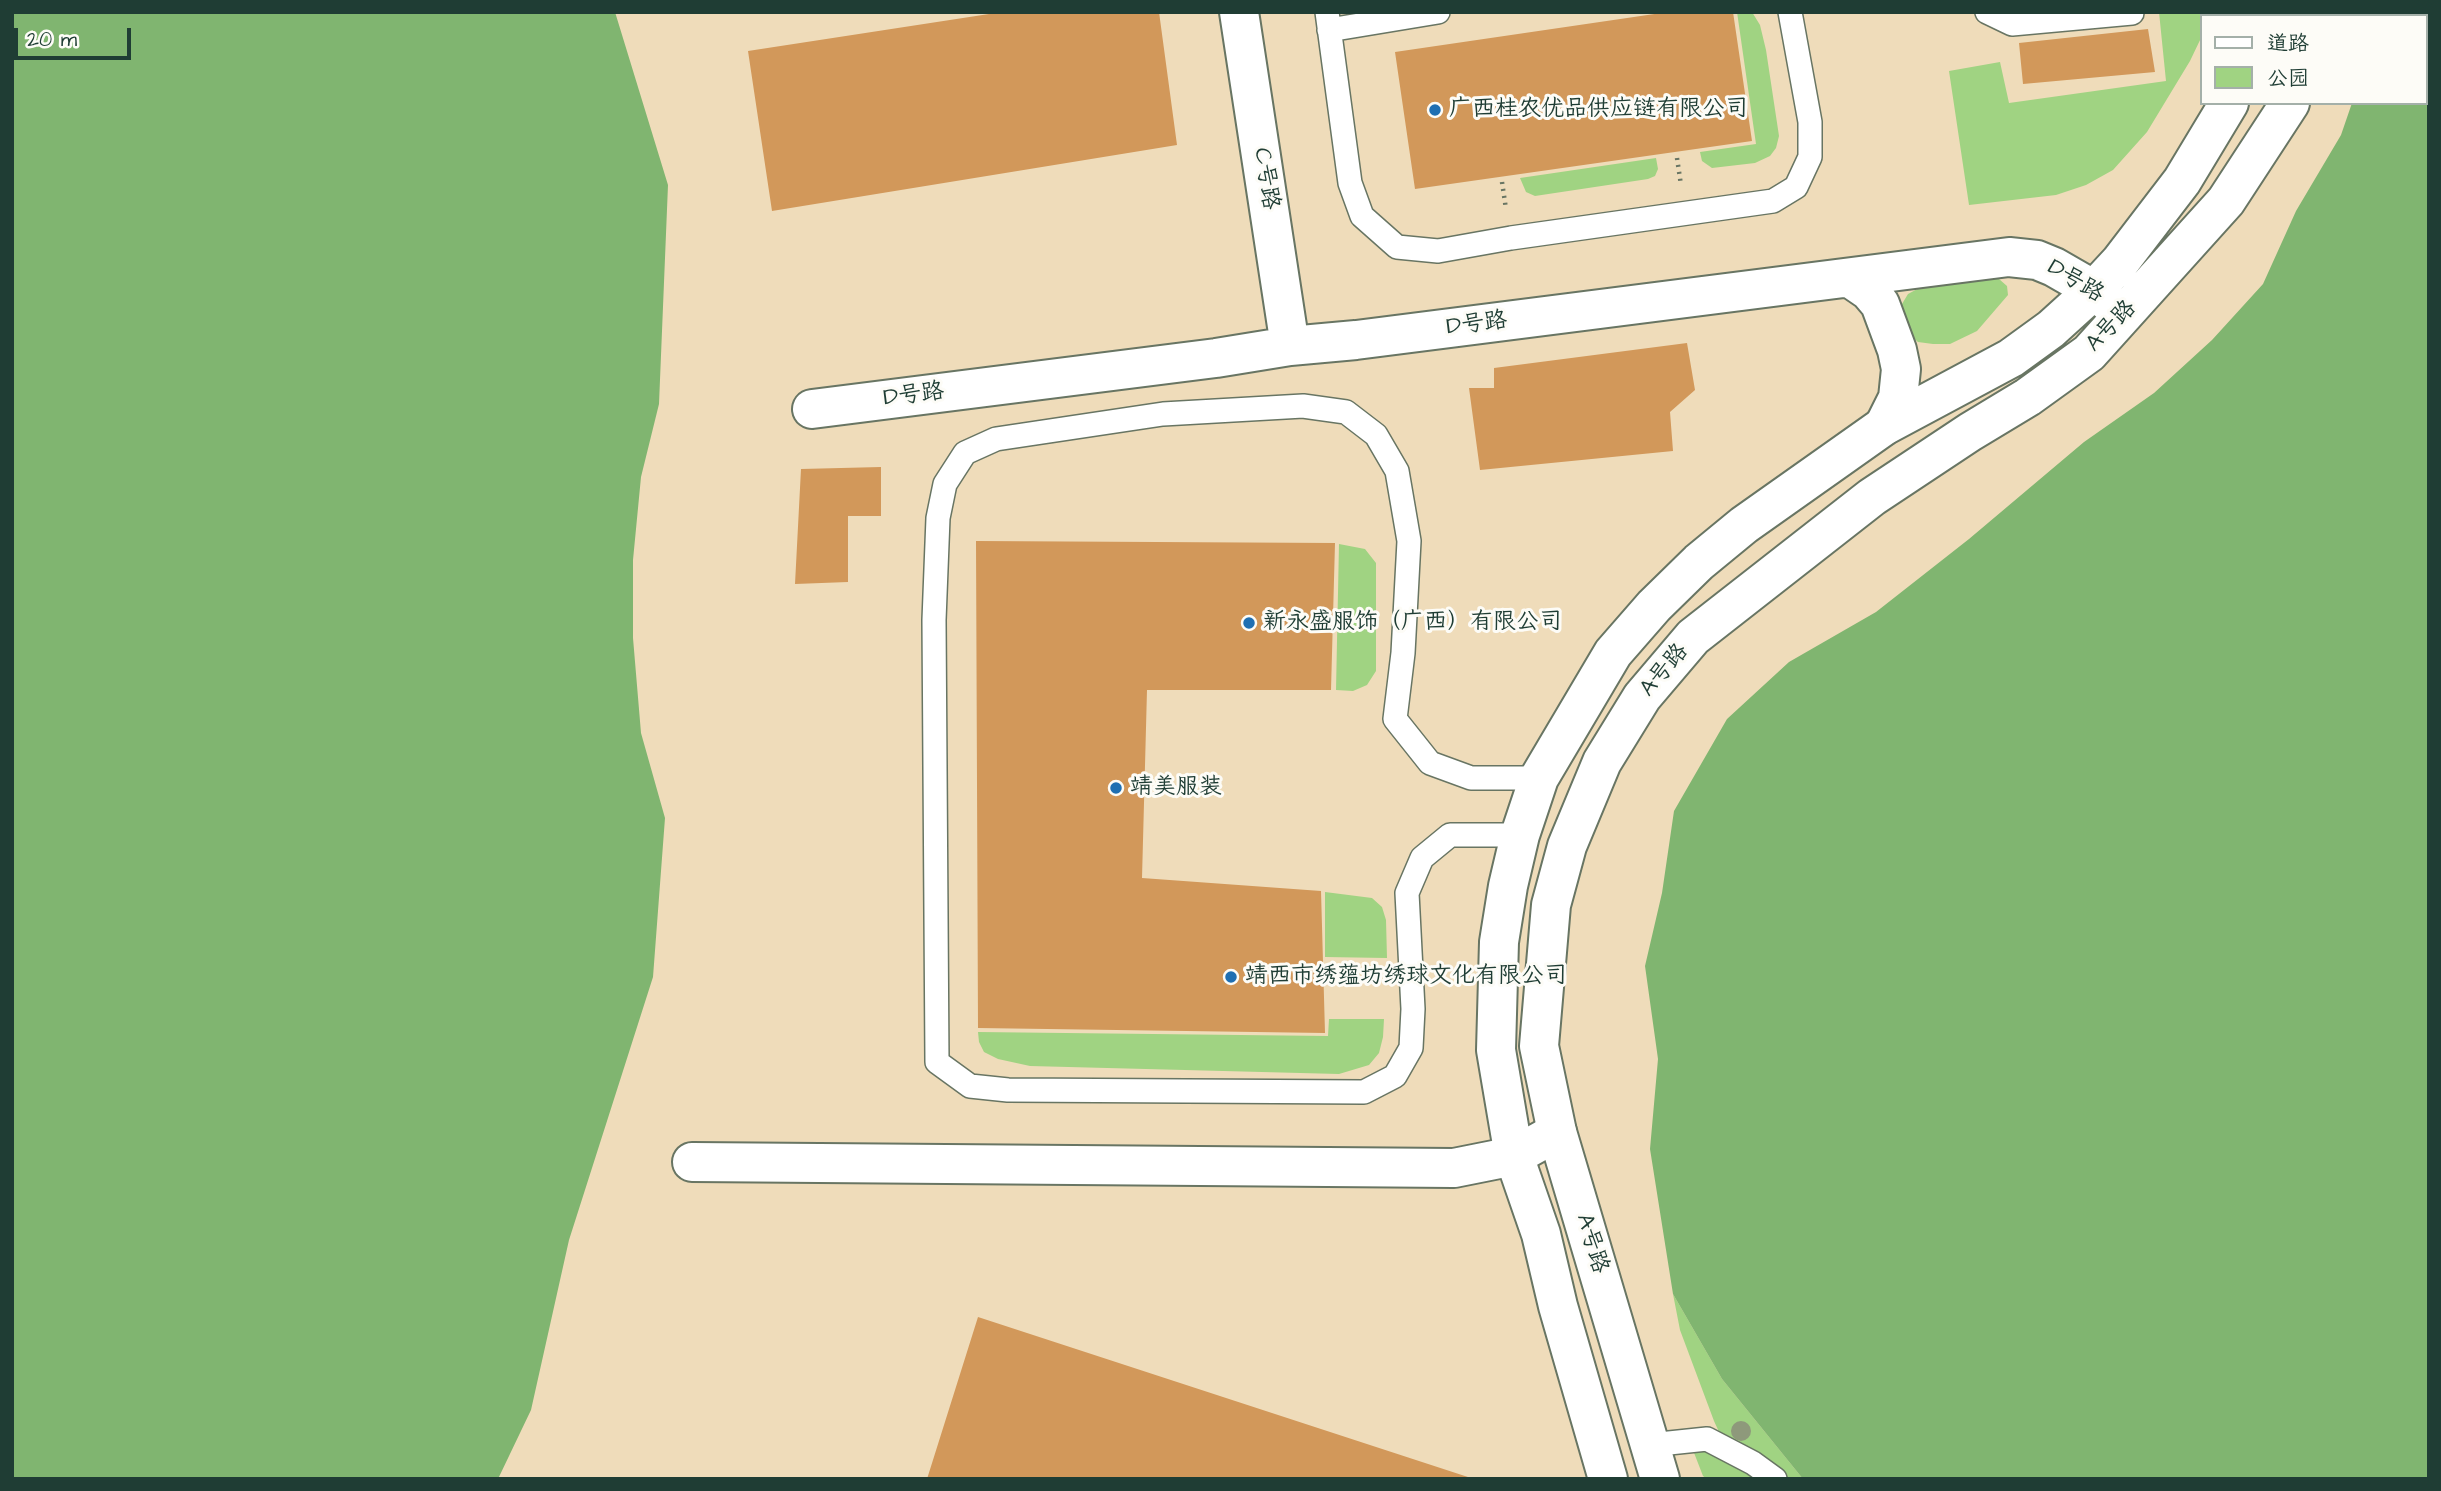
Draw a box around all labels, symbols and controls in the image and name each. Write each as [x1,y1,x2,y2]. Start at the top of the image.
scale bar [18,14,135,58]
legend [2200,14,2427,105]
text: 20 m [27,25,77,54]
text: 道路 [2267,29,2309,58]
text: 公园 [2267,64,2309,93]
place label: 广西桂农优品供应链有限公司 [1449,96,1748,124]
marker: 广西桂农优品供应链有限公司 [1427,102,1443,118]
street label: C号路 [1246,146,1284,212]
street label: D号路 [2042,254,2108,310]
street label: A号路 [2081,296,2143,358]
street label: D号路 [1445,308,1509,342]
street label: D号路 [882,379,946,413]
place label: 新永盛服饰（广西）有限公司 [1263,609,1562,637]
marker: 新永盛服饰（广西）有限公司 [1241,615,1257,631]
street label: A号路 [1635,639,1695,703]
place label: 靖美服装 [1130,774,1222,802]
marker: 靖美服装 [1108,780,1124,796]
place label: 靖西市绣蕴坊绣球文化有限公司 [1245,963,1567,991]
marker: 靖西市绣蕴坊绣球文化有限公司 [1223,969,1239,985]
street label: A号路 [1569,1211,1613,1277]

